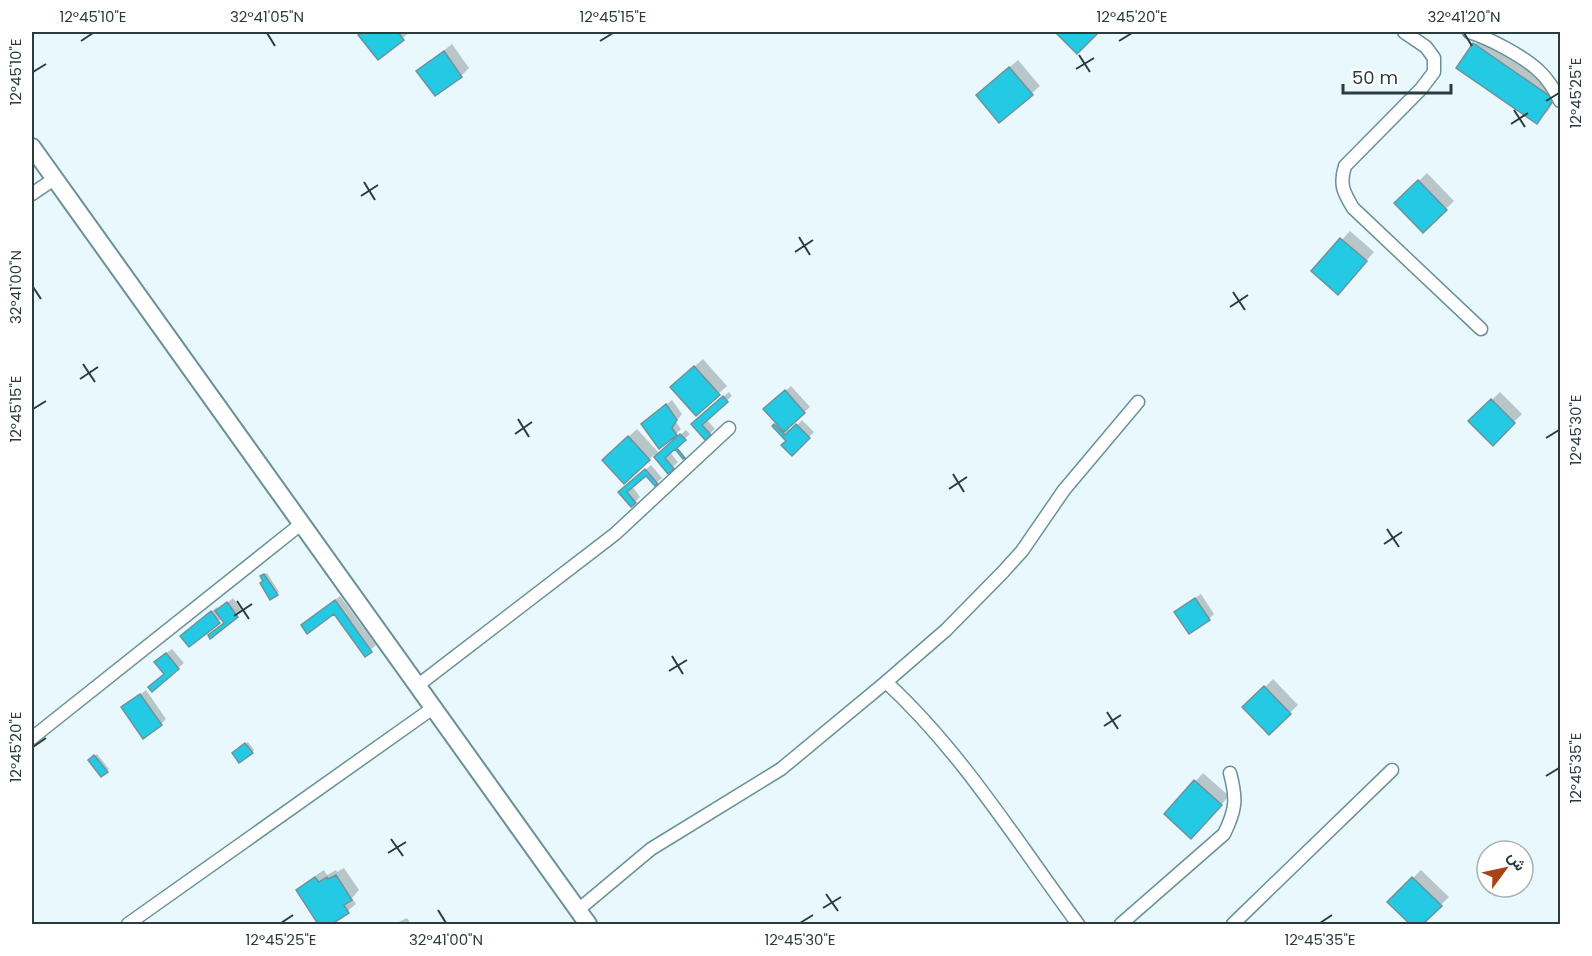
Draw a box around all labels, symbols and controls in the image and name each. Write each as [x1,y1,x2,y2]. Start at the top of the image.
text: 12°45'10"E [59,6,127,27]
text: 32°41'05"N [230,6,304,27]
text: 12°45'15"E [579,6,647,27]
text: 12°45'20"E [1097,6,1167,27]
text: 32°41'20"N [1427,6,1501,27]
text: 12°45'10"E [5,38,26,106]
scale bar [1343,57,1451,95]
text: 12°45'25"E [1565,58,1586,128]
text: 50 m [1352,65,1398,90]
text: 32°41'00"N [5,250,26,324]
text: 12°45'15"E [5,375,26,443]
text: 12°45'30"E [1565,394,1586,466]
text: 12°45'20"E [5,712,26,782]
text: 12°45'35"E [1565,732,1586,804]
north arrow [1475,839,1535,899]
text: ش [1502,847,1532,875]
text: 12°45'25"E [246,929,316,950]
text: 32°41'00"N [409,929,483,950]
text: 12°45'30"E [764,929,836,950]
text: 12°45'35"E [1284,929,1356,950]

